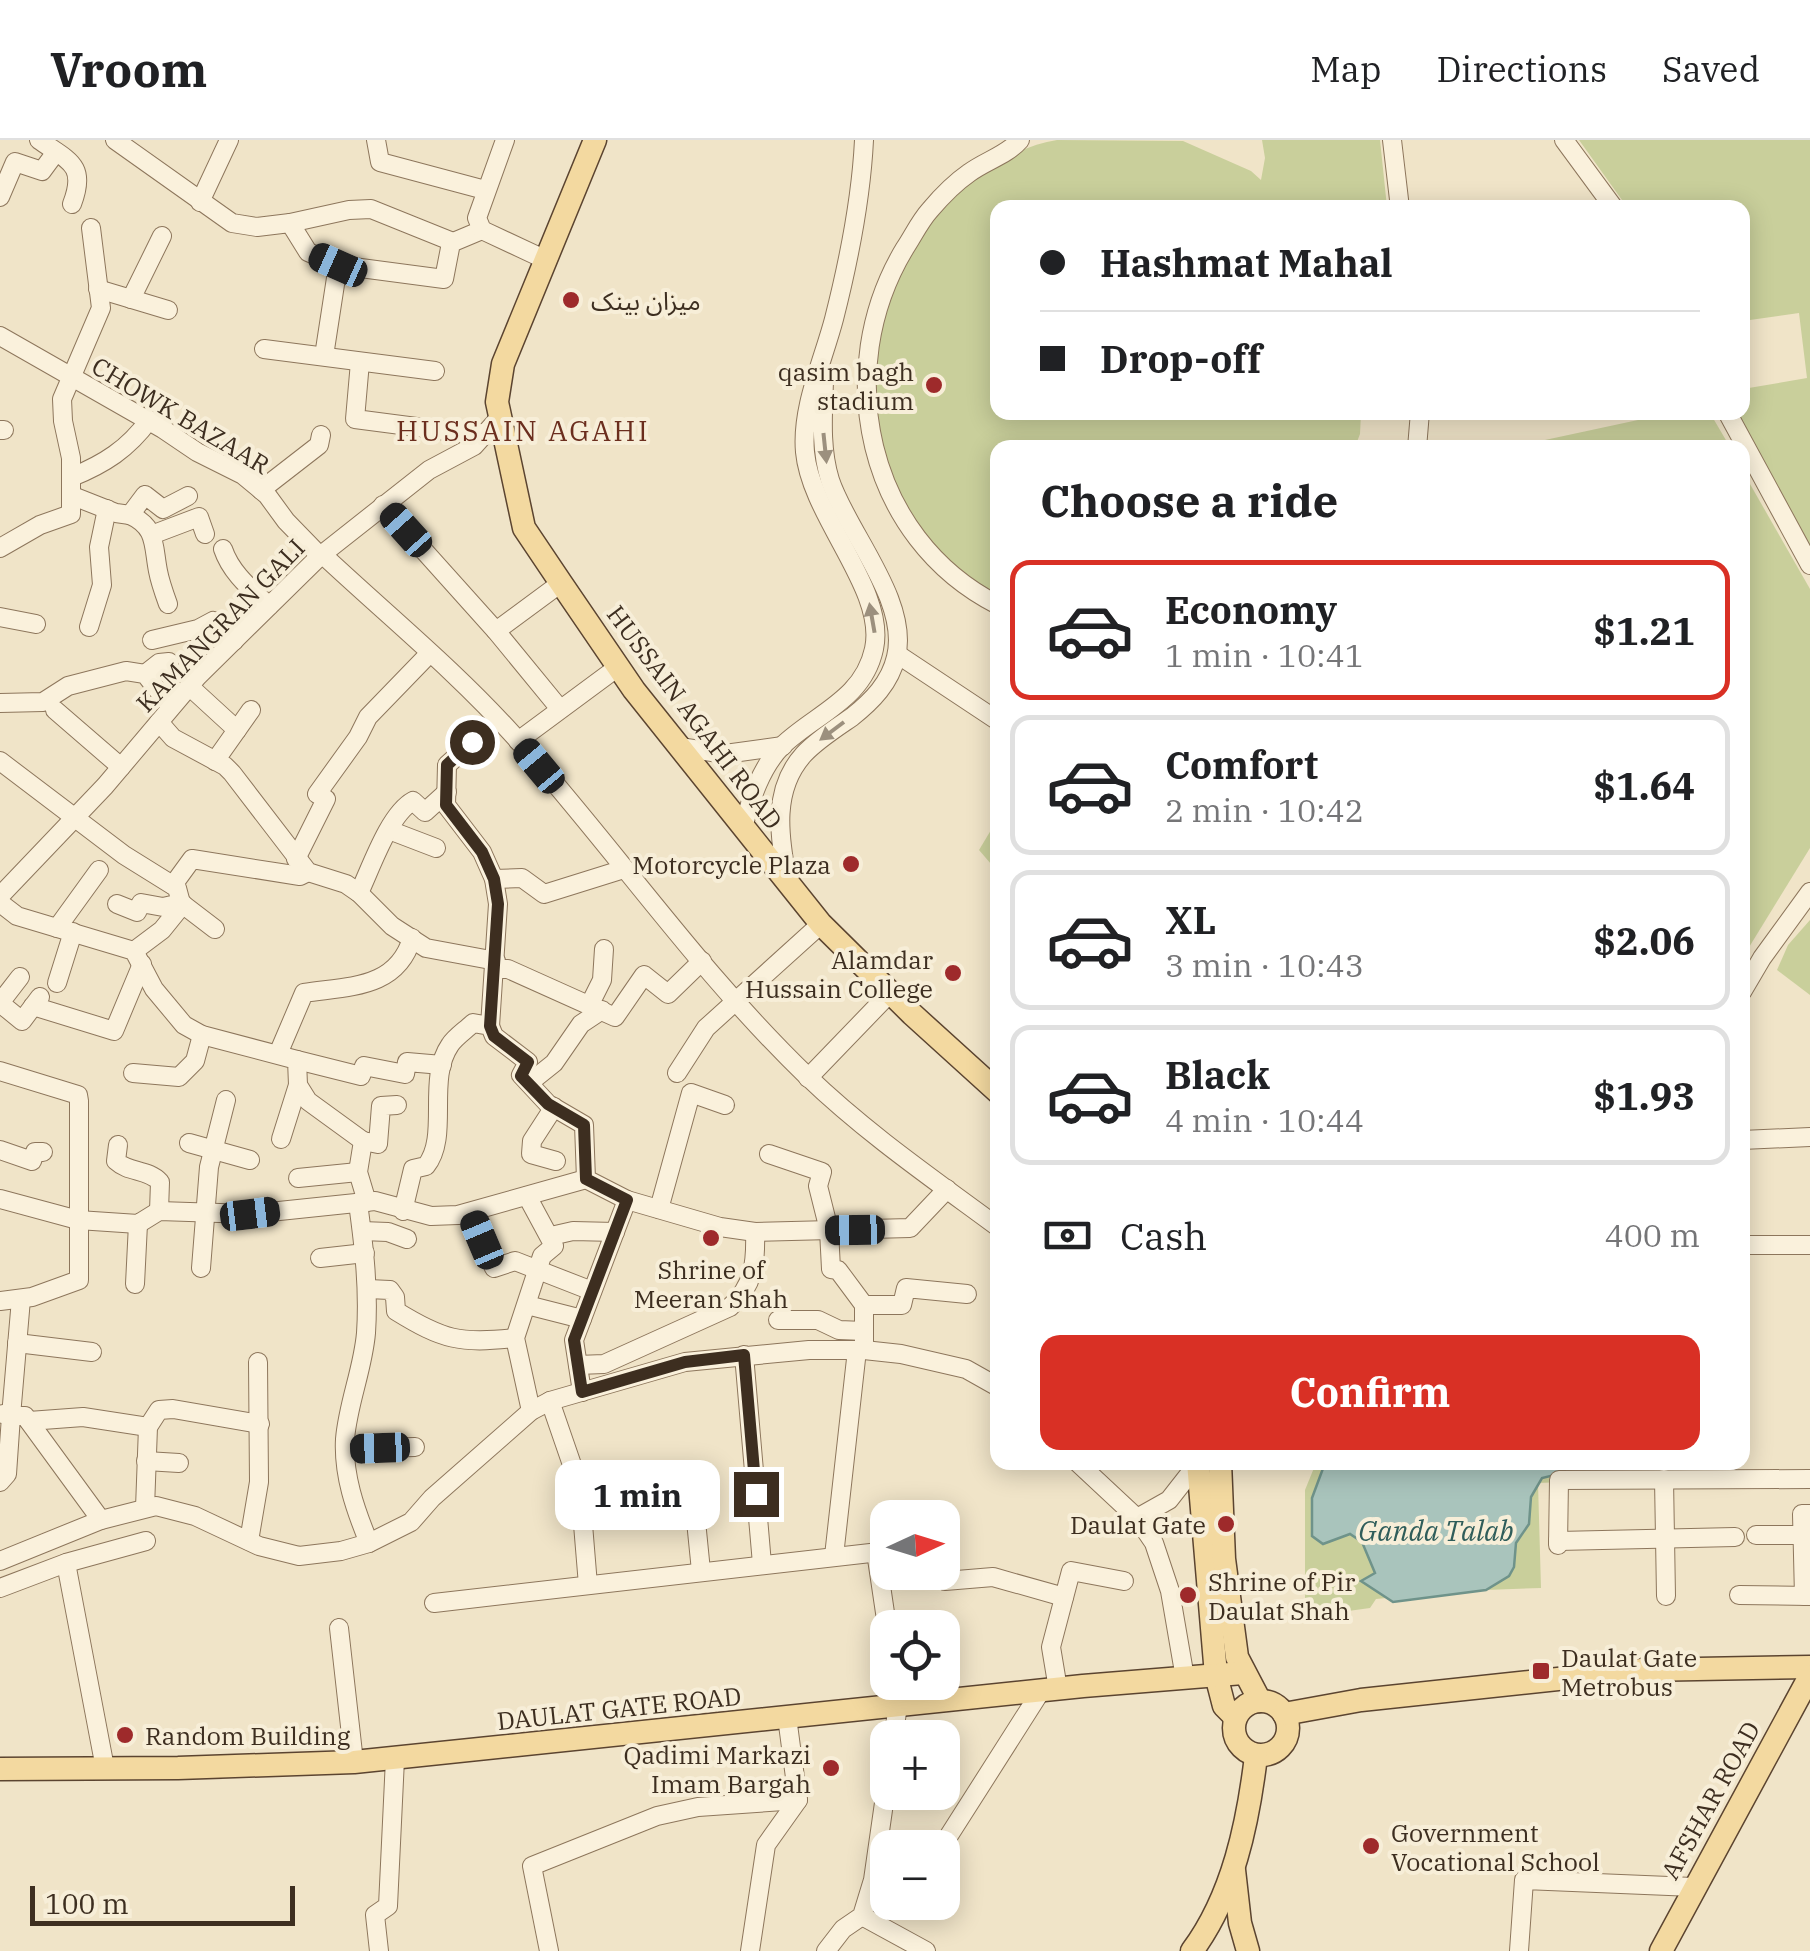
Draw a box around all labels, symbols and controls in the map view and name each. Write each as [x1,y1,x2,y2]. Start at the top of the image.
text: Vroom [50,38,207,100]
text: Map [1310,46,1381,92]
text: Directions [1436,46,1607,92]
text: Saved [1662,46,1760,92]
text: Hashmat Mahal [1100,238,1393,287]
car [304,239,372,291]
place label: میزان بینک [591,284,701,317]
marker: میزان بینک [560,289,582,311]
text: Drop-off [1100,334,1262,383]
street label: CHOWK BAZAAR [86,349,276,481]
place label: qasim bagh stadium [778,355,914,417]
marker: qasim bagh stadium [923,374,945,396]
district label: HUSSAIN AGAHI [396,412,650,449]
one-way arrow [817,433,833,464]
text: Choose a ride [1040,471,1338,529]
car [375,498,437,562]
street label: KAMANGRAN GALI [129,531,311,719]
icon: car [1045,585,1135,675]
text: Economy [1165,585,1337,634]
street label: HUSSAIN AGAHI ROAD [600,598,790,836]
one-way arrow [864,602,879,633]
text: $1.21 [1593,606,1695,655]
text: 1 min · 10:41 [1165,634,1364,676]
route start [450,720,495,765]
one-way arrow [819,721,845,741]
car [508,733,570,799]
icon: car [1045,740,1135,830]
text: Comfort [1165,740,1318,789]
text: $1.64 [1593,761,1695,810]
text: 2 min · 10:42 [1165,789,1364,831]
place label: Motorcycle Plaza [632,848,831,881]
marker: Motorcycle Plaza [840,853,862,875]
icon: car [1045,895,1135,985]
text: XL [1165,895,1216,944]
text: $2.06 [1593,916,1695,965]
place label: Alamdar Hussain College [745,943,933,1005]
text: 3 min · 10:43 [1165,944,1364,986]
marker: Alamdar Hussain College [942,962,964,984]
icon: car [1045,1050,1135,1140]
text: Black [1165,1050,1270,1099]
text: $1.93 [1593,1071,1695,1120]
text: 4 min · 10:44 [1165,1099,1364,1141]
car [218,1195,282,1233]
car [456,1207,508,1273]
icon: cash [1040,1208,1095,1263]
text: Cash [1120,1211,1207,1260]
car [825,1214,885,1246]
text: 400 m [1604,1214,1700,1256]
marker: Shrine of Meeran Shah [700,1227,722,1249]
place label: Shrine of Meeran Shah [634,1253,788,1315]
button: Confirm [1040,1335,1700,1450]
car [349,1432,411,1464]
callout: 1 min [556,1459,721,1529]
route end [734,1472,779,1517]
text: 1 min [593,1474,682,1516]
north arrow [870,1500,960,1590]
map controls [870,1500,960,1920]
place label: Daulat Gate [1070,1508,1206,1541]
water label: Ganda Talab [1358,1512,1514,1549]
marker: Daulat Gate [1215,1513,1237,1535]
place label: Shrine of Pir Daulat Shah [1208,1565,1355,1627]
marker: Shrine of Pir Daulat Shah [1177,1584,1199,1606]
button: locate [870,1610,960,1700]
place label: Daulat Gate Metrobus [1561,1641,1697,1703]
marker: Daulat Gate Metrobus [1530,1660,1552,1682]
street label: DAULAT GATE ROAD [495,1679,743,1737]
street label: AFSHAR ROAD [1653,1715,1767,1885]
place label: Random Building [145,1719,351,1752]
button: + [870,1720,960,1810]
marker: Random Building [114,1724,136,1746]
place label: Qadimi Markazi Imam Bargah [624,1738,811,1800]
marker: Qadimi Markazi Imam Bargah [820,1757,842,1779]
place label: Government Vocational School [1391,1816,1600,1878]
button: − [870,1830,960,1920]
marker: Government Vocational School [1360,1835,1382,1857]
scale bar [30,1881,295,1926]
text: 100 m [45,1885,129,1922]

